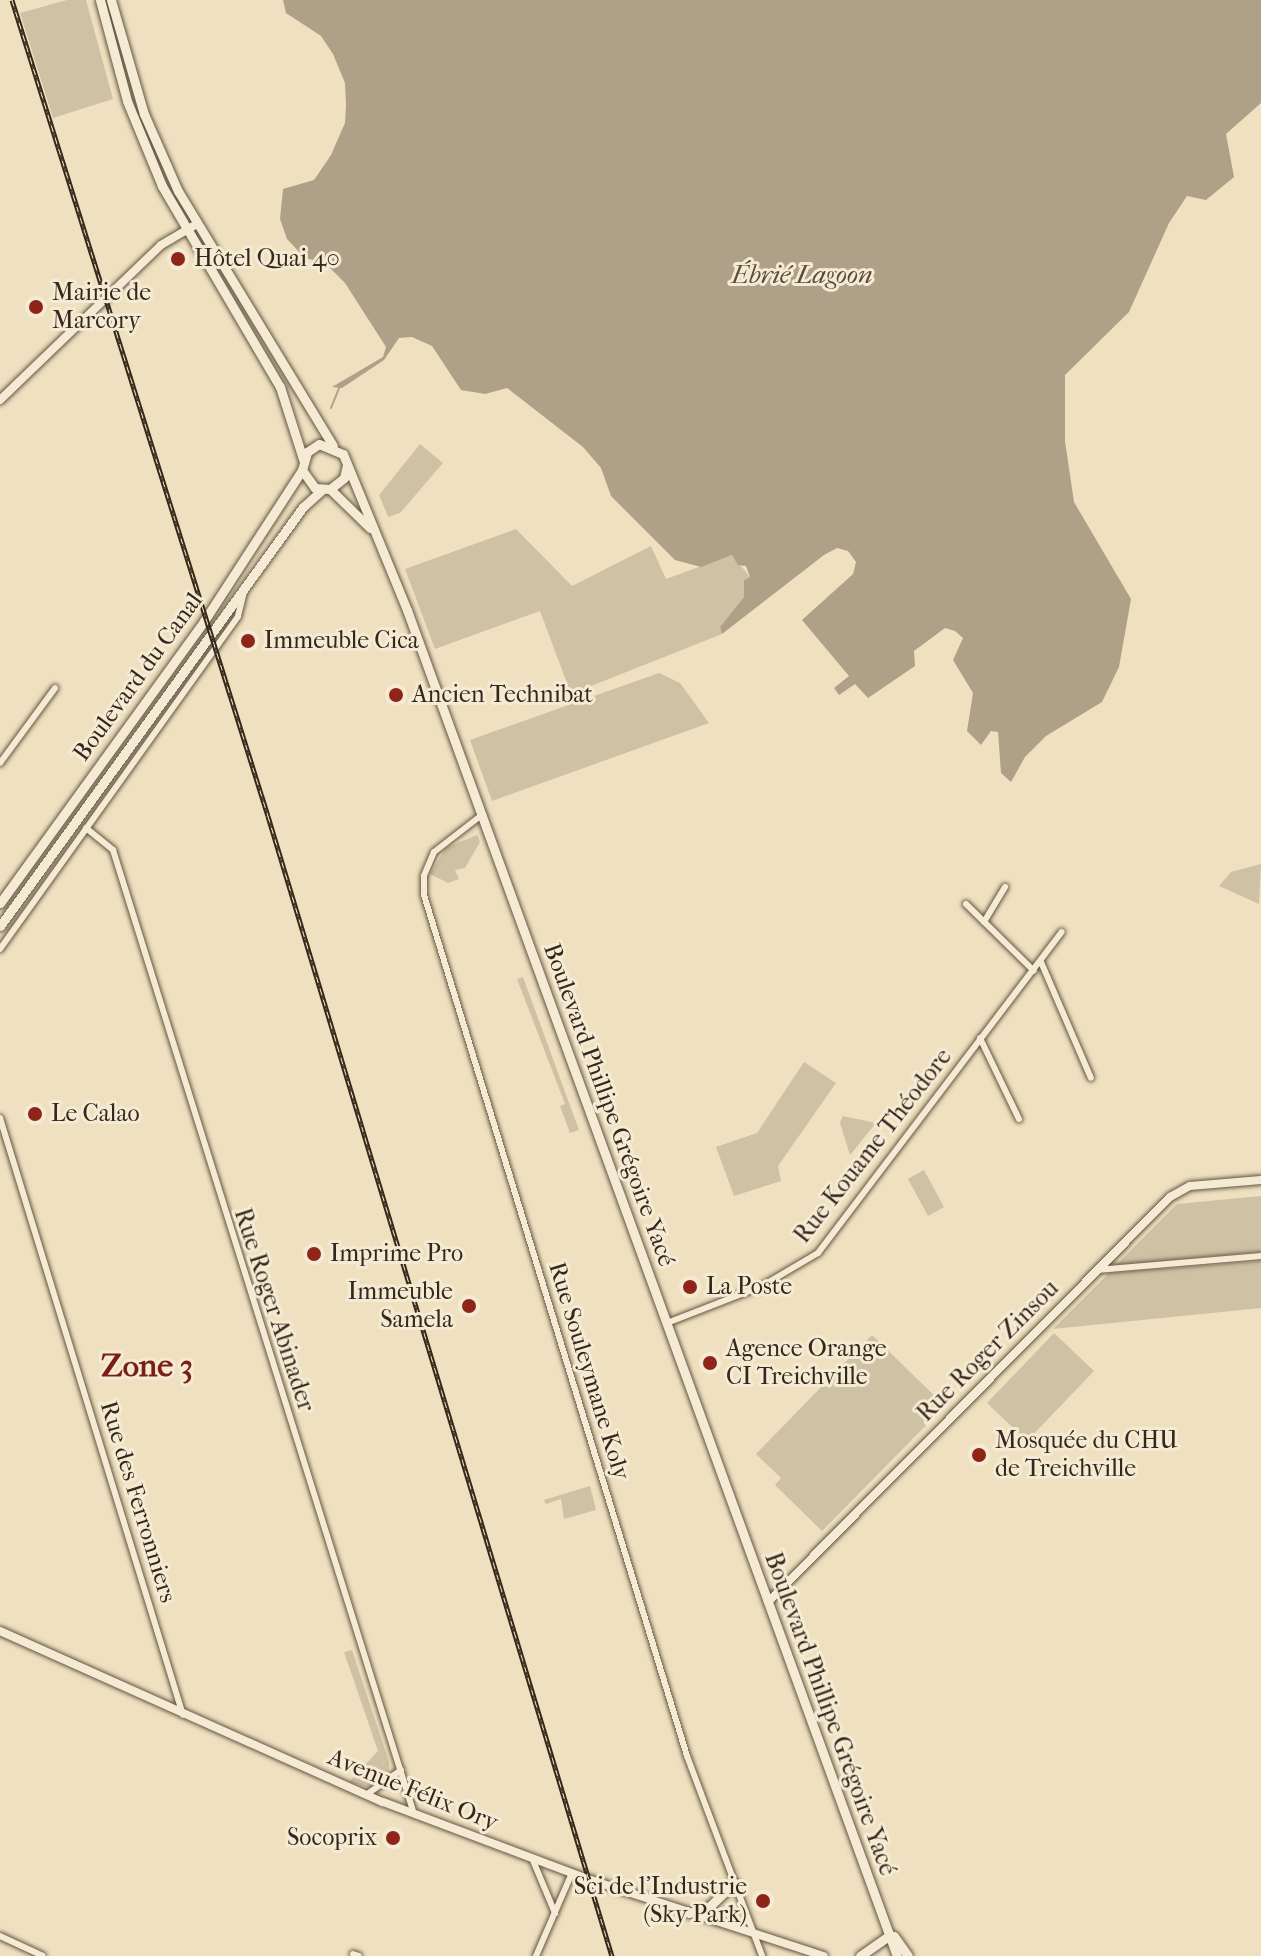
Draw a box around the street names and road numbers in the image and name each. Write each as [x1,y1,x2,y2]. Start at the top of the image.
street label: Boulevard du Canal [67,587,209,767]
street label: Boulevard Phillipe Grégoire Yacé [537,940,681,1270]
street label: Rue Kouame Théodore [788,1043,958,1249]
street label: Rue Roger Abinader [228,1205,320,1415]
street label: Rue Souleymane Koly [542,1259,636,1483]
street label: Rue Roger Zinsou [911,1274,1065,1428]
street label: Rue des Ferronniers [94,1398,182,1606]
street label: Boulevard Phillipe Grégoire Yacé [758,1549,902,1879]
street label: Avenue Félix Ory [324,1743,502,1837]

